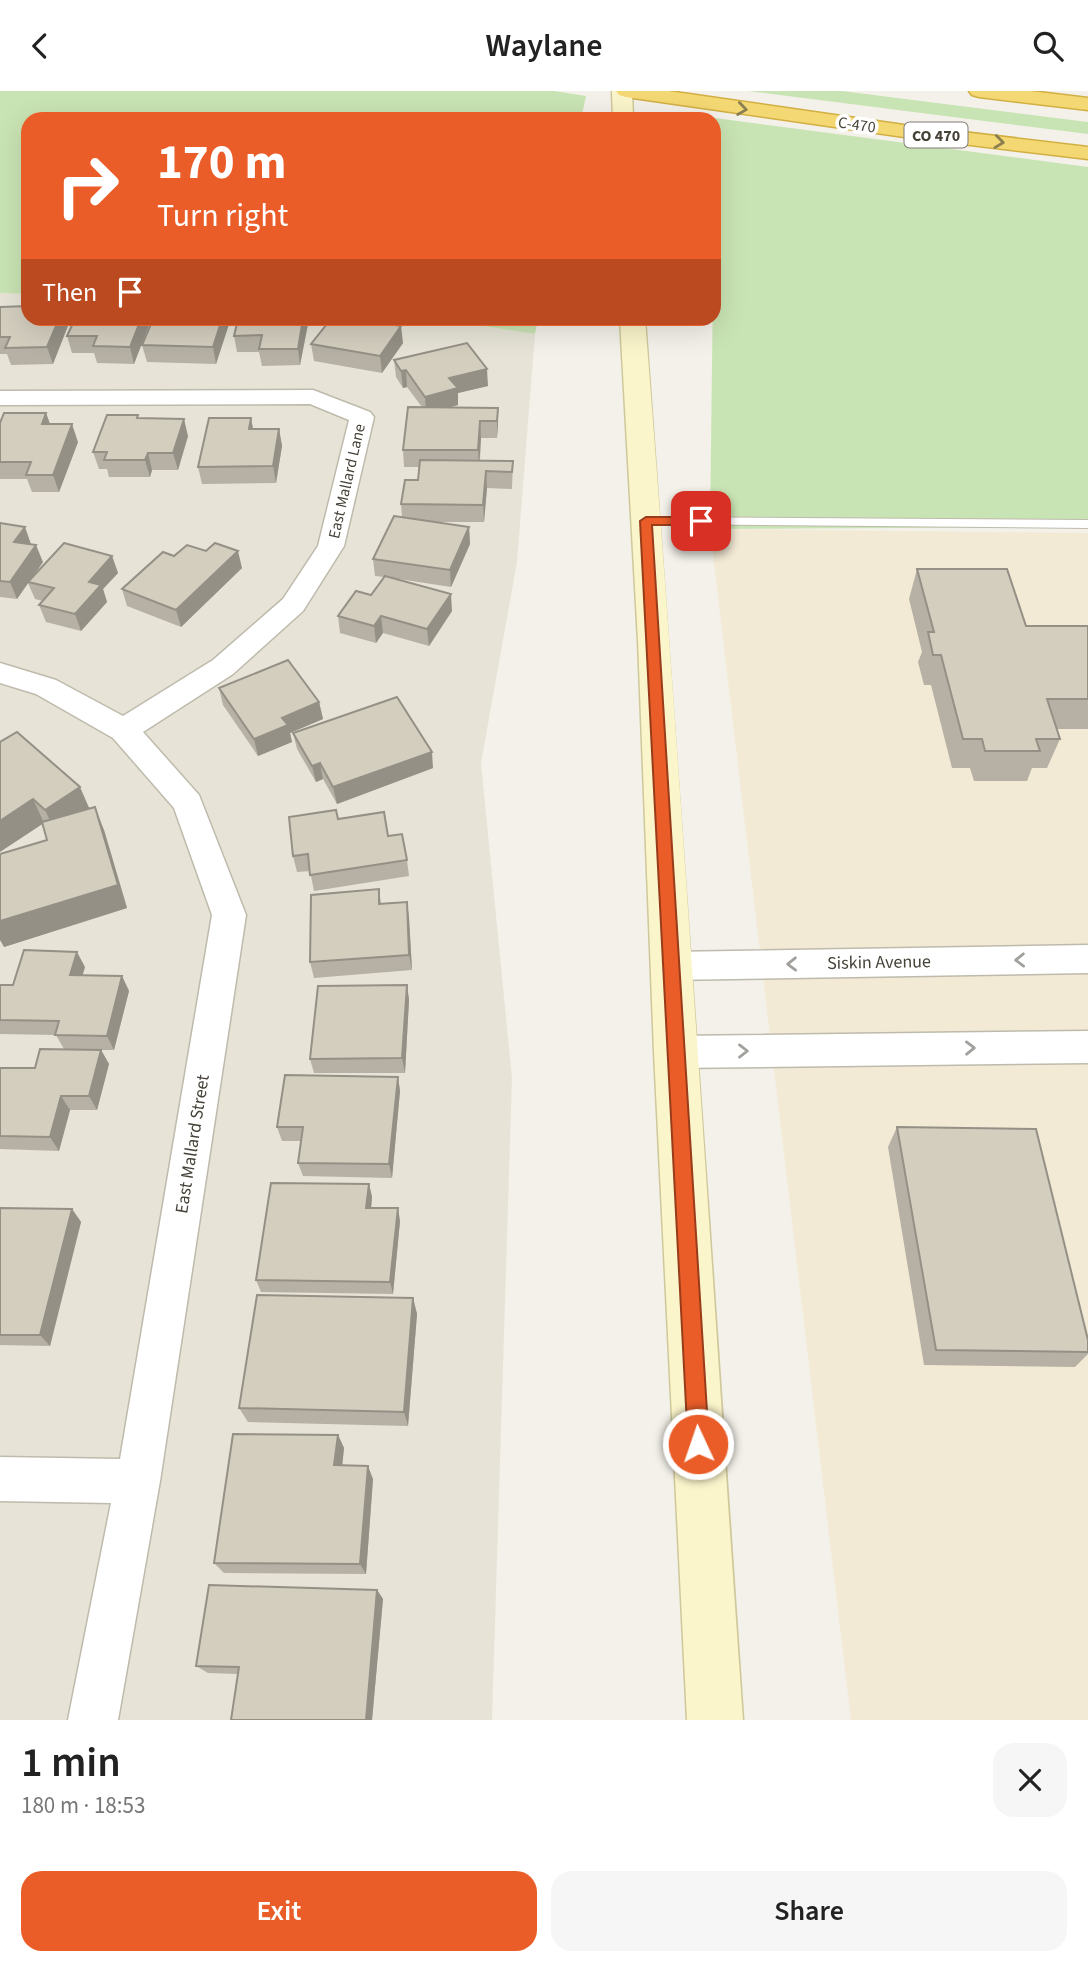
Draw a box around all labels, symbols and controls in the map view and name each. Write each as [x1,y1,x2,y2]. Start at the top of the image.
text: Waylane [486,23,602,69]
icon: back [21,27,59,65]
icon: search [1029,27,1067,65]
one-way arrow [736,101,748,116]
street label: C-470 [837,111,877,139]
road number: CO 470 [904,123,968,147]
text: 170 m [157,128,286,198]
one-way arrow [993,135,1004,150]
icon: right [42,140,133,231]
text: Turn right [157,193,288,239]
icon: arrive [111,273,149,311]
text: Then [42,274,97,311]
street label: East Mallard Lane [323,421,371,541]
pin [671,491,731,551]
icon: arrive [682,502,720,540]
street label: Siskin Avenue [827,949,931,976]
one-way arrow [1014,952,1025,968]
one-way arrow [787,956,797,972]
one-way arrow [965,1041,976,1056]
one-way arrow [738,1044,749,1059]
street label: East Mallard Street [169,1073,216,1215]
position arrow [661,1407,735,1481]
text: 1 min [21,1733,121,1793]
button: close [993,1743,1067,1817]
text: 180 m · 18:53 [21,1789,145,1822]
button: Exit [21,1871,537,1951]
button: Share [551,1871,1067,1951]

